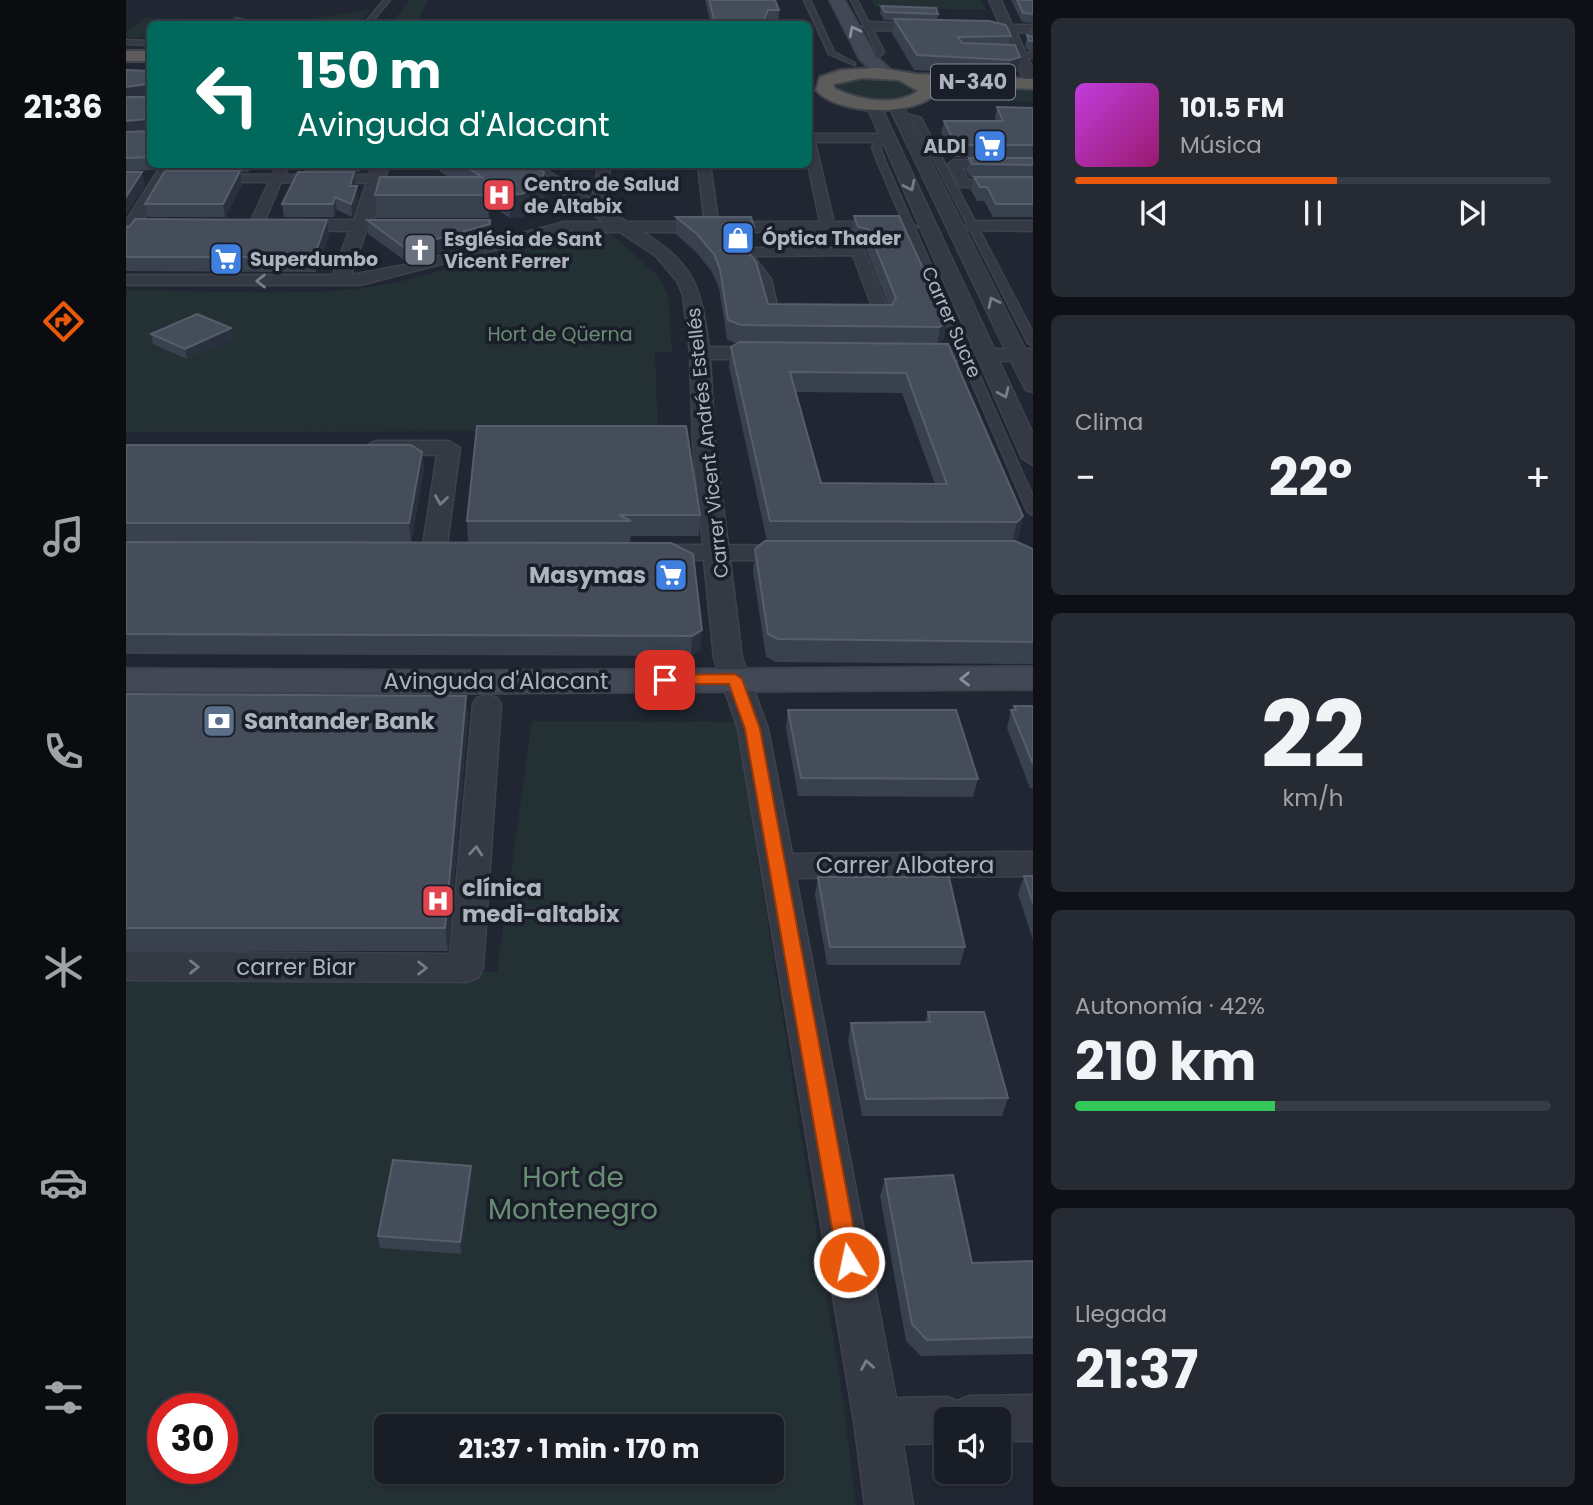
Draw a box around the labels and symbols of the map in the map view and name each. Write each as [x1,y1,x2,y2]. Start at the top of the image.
one-way arrow [848,26,862,38]
road number: N-340 [931,64,1015,100]
supermarket icon: ALDI [971,127,1009,165]
place label: ALDI [924,133,966,160]
place label: Centro de Salud de Altabix [524,171,680,220]
hospital icon: Centro de Salud de Altabix [480,176,518,214]
one-way arrow [901,179,915,191]
shop icon: Óptica Thader [719,219,757,257]
place label: Óptica Thader [762,225,901,252]
place label: Església de Sant Vicent Ferrer [444,226,602,275]
church icon: Església de Sant Vicent Ferrer [401,231,439,269]
supermarket icon: Superdumbo [207,240,245,278]
place label: Superdumbo [250,246,378,273]
street label: Carrer Sucre [915,262,988,382]
one-way arrow [255,273,265,289]
one-way arrow [987,297,1001,309]
street label: Carrer Vicent Andrés Estellés [680,306,735,579]
park label: Hort de Qüerna [487,321,633,348]
one-way arrow [996,386,1010,398]
one-way arrow [434,494,449,506]
supermarket icon: Masymas [652,556,690,594]
place label: Masymas [529,559,646,591]
pin [635,650,695,710]
street label: Avinguda d'Alacant [384,665,608,697]
one-way arrow [959,671,970,687]
bank icon: Santander Bank [200,702,238,740]
place label: Santander Bank [244,705,436,737]
one-way arrow [468,845,483,856]
street label: Carrer Albatera [816,849,994,881]
place label: clínica medi-altabix [462,872,620,930]
hospital icon: clínica medi-altabix [419,882,457,920]
street label: carrer Biar [236,951,356,983]
one-way arrow [189,959,200,975]
one-way arrow [417,960,427,976]
park label: Hort de Montenegro [488,1158,658,1229]
position arrow [812,1225,886,1299]
one-way arrow [861,1359,876,1371]
speed limit sign: 30 [147,1393,238,1484]

